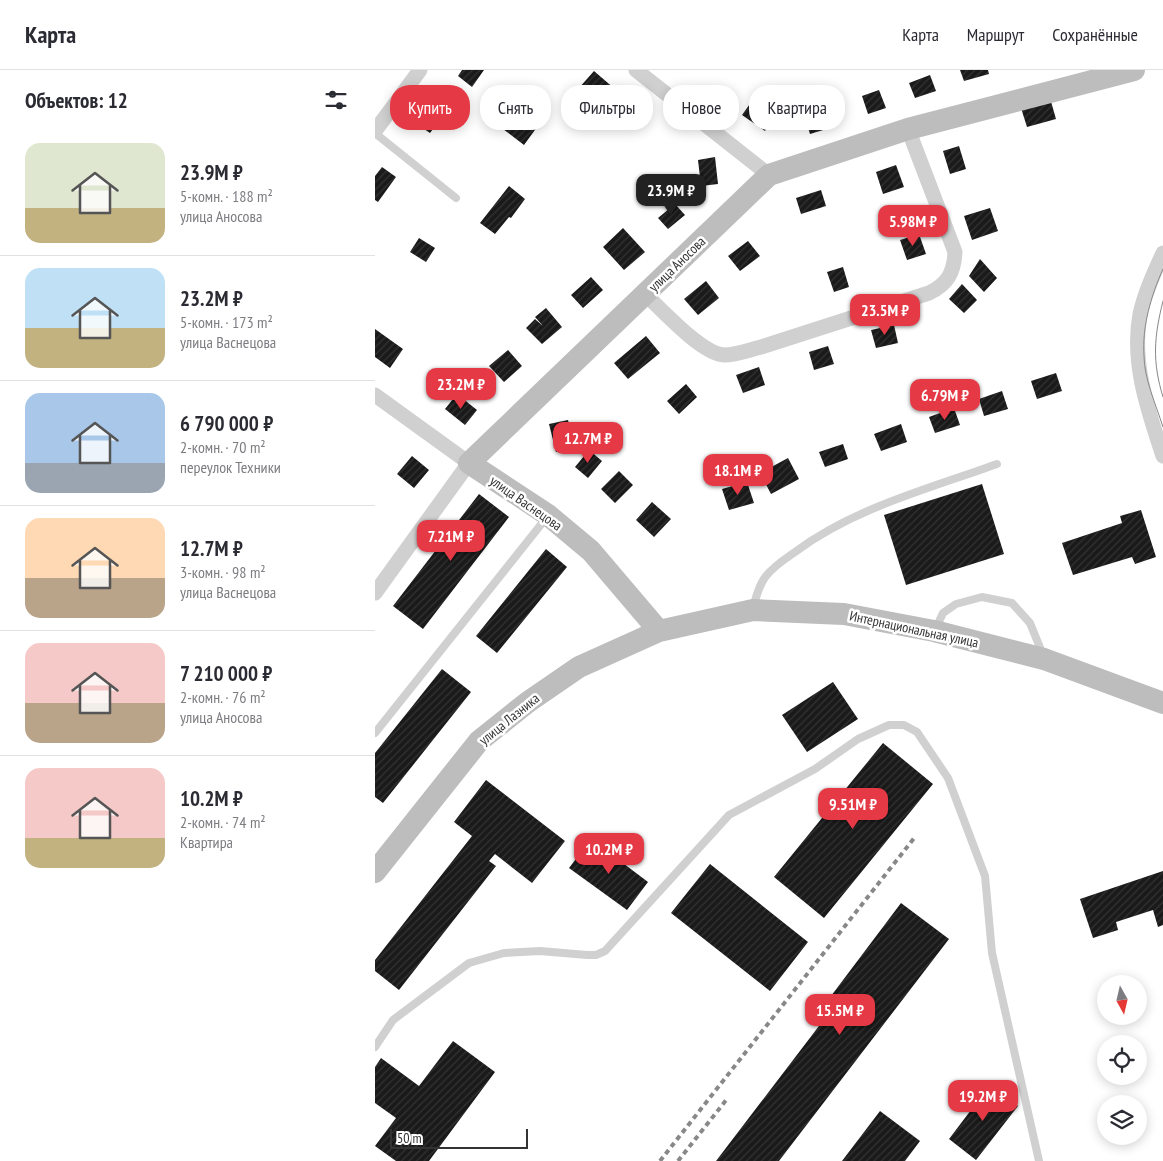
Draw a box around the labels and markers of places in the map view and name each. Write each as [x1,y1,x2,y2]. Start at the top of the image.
pin: 23.9M ₽ [625,174,717,216]
pin: 5.98M ₽ [867,204,959,247]
pin: 23.5M ₽ [839,294,931,336]
pin: 23.2M ₽ [415,368,507,410]
pin: 6.79M ₽ [899,378,991,421]
pin: 12.7M ₽ [542,422,634,464]
pin: 18.1M ₽ [692,454,784,496]
pin: 7.21M ₽ [405,520,497,562]
pin: 9.51M ₽ [807,788,899,830]
pin: 10.2M ₽ [563,832,655,875]
pin: 15.5M ₽ [794,994,886,1036]
pin: 19.2M ₽ [937,1080,1029,1122]

